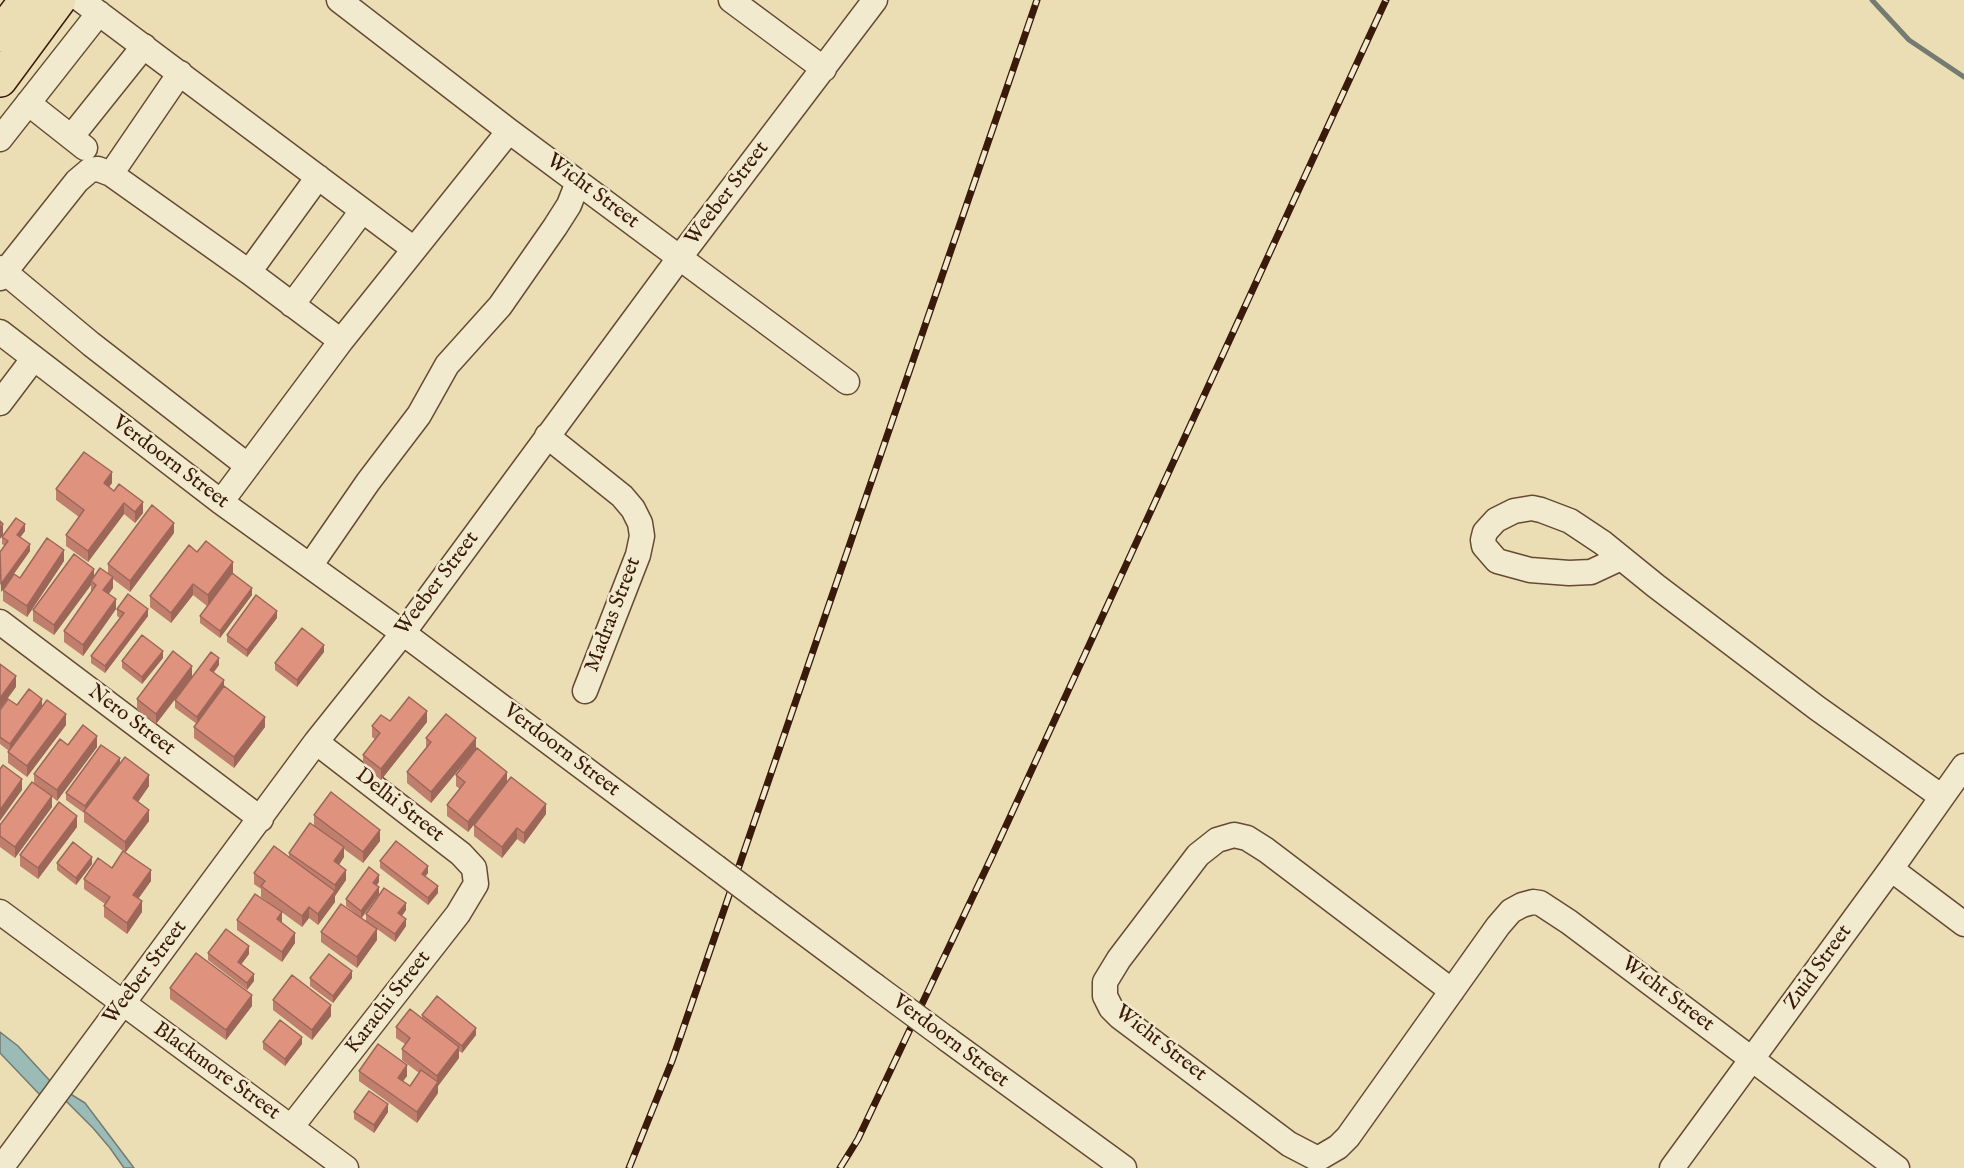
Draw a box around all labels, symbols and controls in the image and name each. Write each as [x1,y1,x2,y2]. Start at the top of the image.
street label: Weeber Street [681,137,775,251]
street label: Wicht Street [541,149,643,235]
street label: Verdoorn Street [107,411,233,515]
street label: Weeber Street [391,527,485,641]
street label: Madras Street [581,554,647,676]
street label: Nero Street [82,680,180,762]
street label: Verdoorn Street [498,699,624,803]
street label: Delhi Street [350,764,448,848]
street label: Weeber Street [99,916,193,1030]
street label: Zuid Street [1780,921,1858,1015]
street label: Karachi Street [341,947,437,1059]
street label: Wicht Street [1616,952,1718,1038]
street label: Verdoorn Street [887,990,1013,1094]
street label: Wicht Street [1109,1000,1211,1088]
street label: Blackmore Street [148,1018,284,1126]

